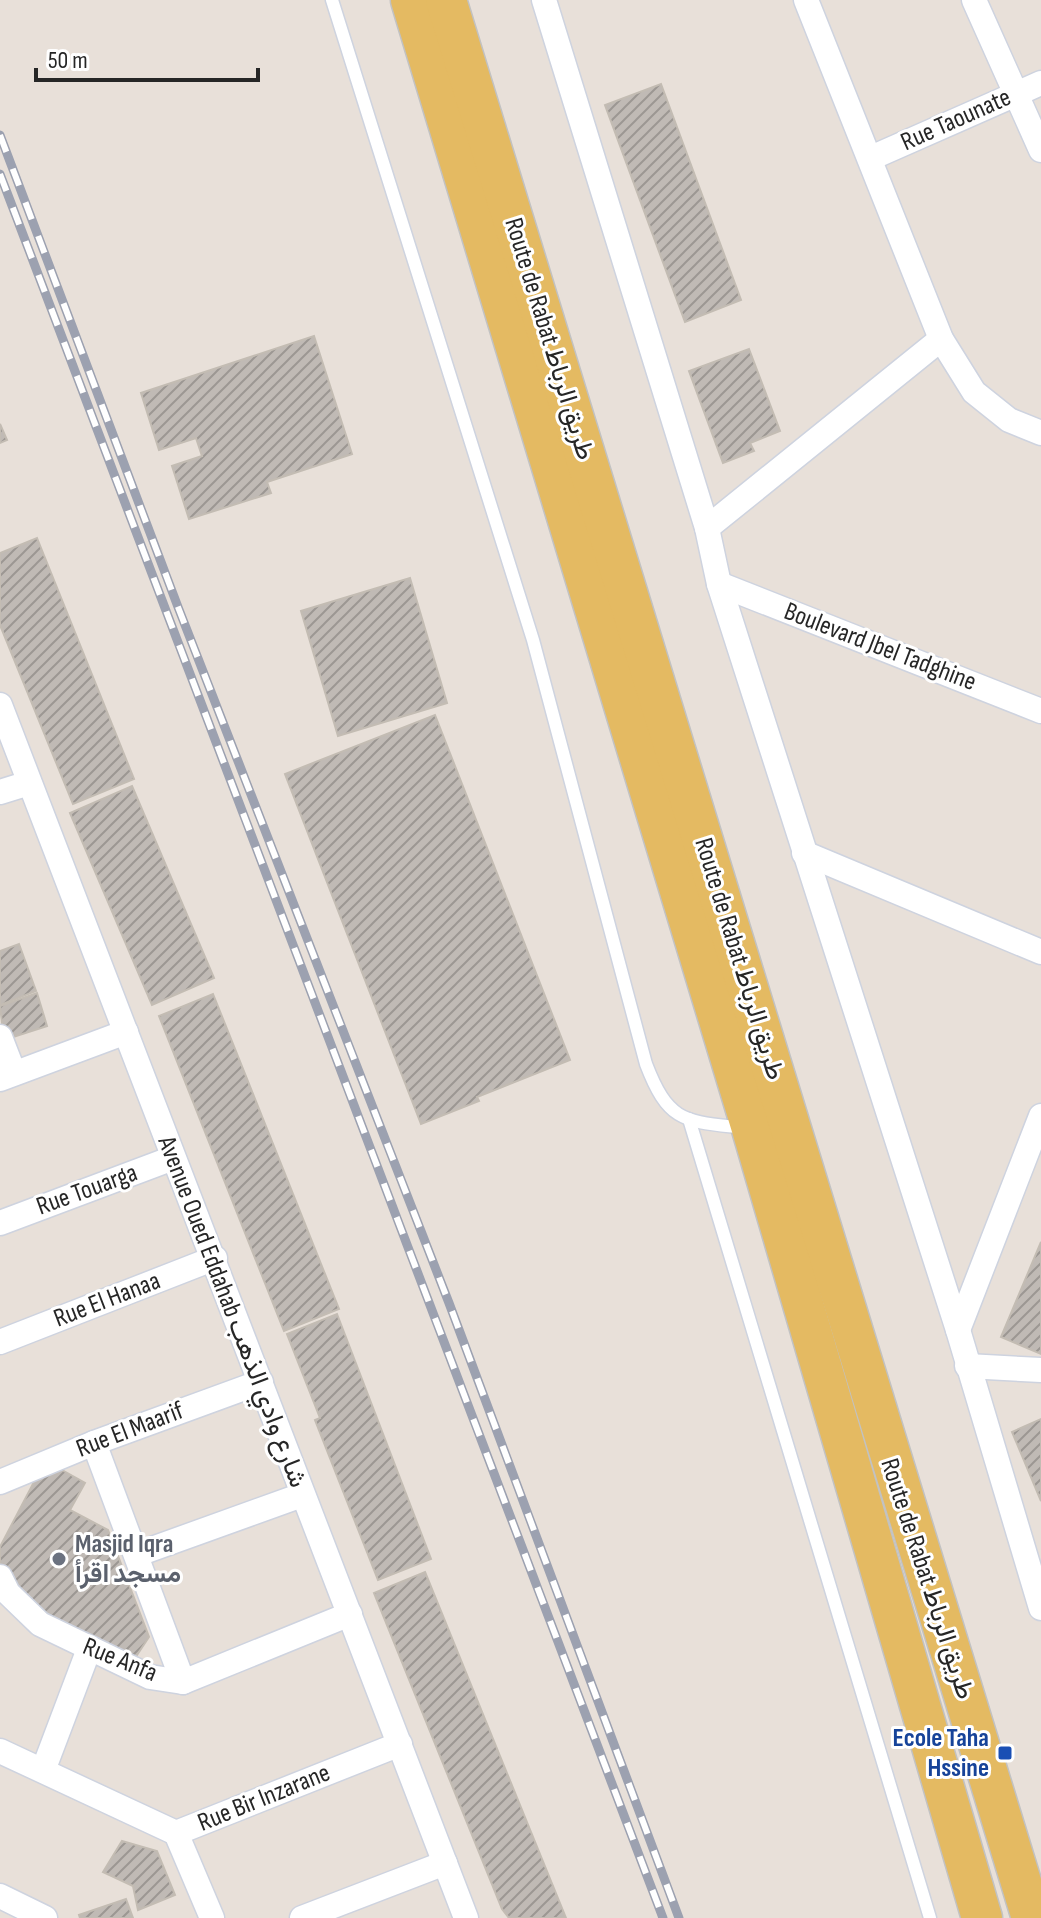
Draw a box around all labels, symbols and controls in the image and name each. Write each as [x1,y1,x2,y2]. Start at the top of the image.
scale bar [36,32,258,82]
text: 50 m [48,46,88,75]
street label: Rue Taounate [896,82,1016,158]
street label: Route de Rabat طريق الرباط [497,214,601,464]
street label: Boulevard Jbel Tadghine [780,596,980,698]
street label: Route de Rabat طريق الرباط [687,834,791,1084]
street label: Avenue Oued Eddahab شارع وادي الذهب [146,1131,313,1493]
street label: Rue Touarga [32,1158,142,1222]
street label: Rue El Hanaa [49,1266,165,1334]
street label: Rue El Maarif [72,1395,188,1465]
street label: Route de Rabat طريق الرباط [873,1455,981,1703]
place label: Masjid Iqra مسجد اقرأ [75,1529,181,1590]
marker: Masjid Iqra مسجد اقرأ [50,1550,68,1568]
street label: Rue Anfa [78,1631,162,1689]
place label: Ecole Taha Hssine [893,1723,989,1784]
marker: Ecole Taha Hssine [996,1744,1014,1762]
street label: Rue Bir Inzarane [193,1757,335,1839]

